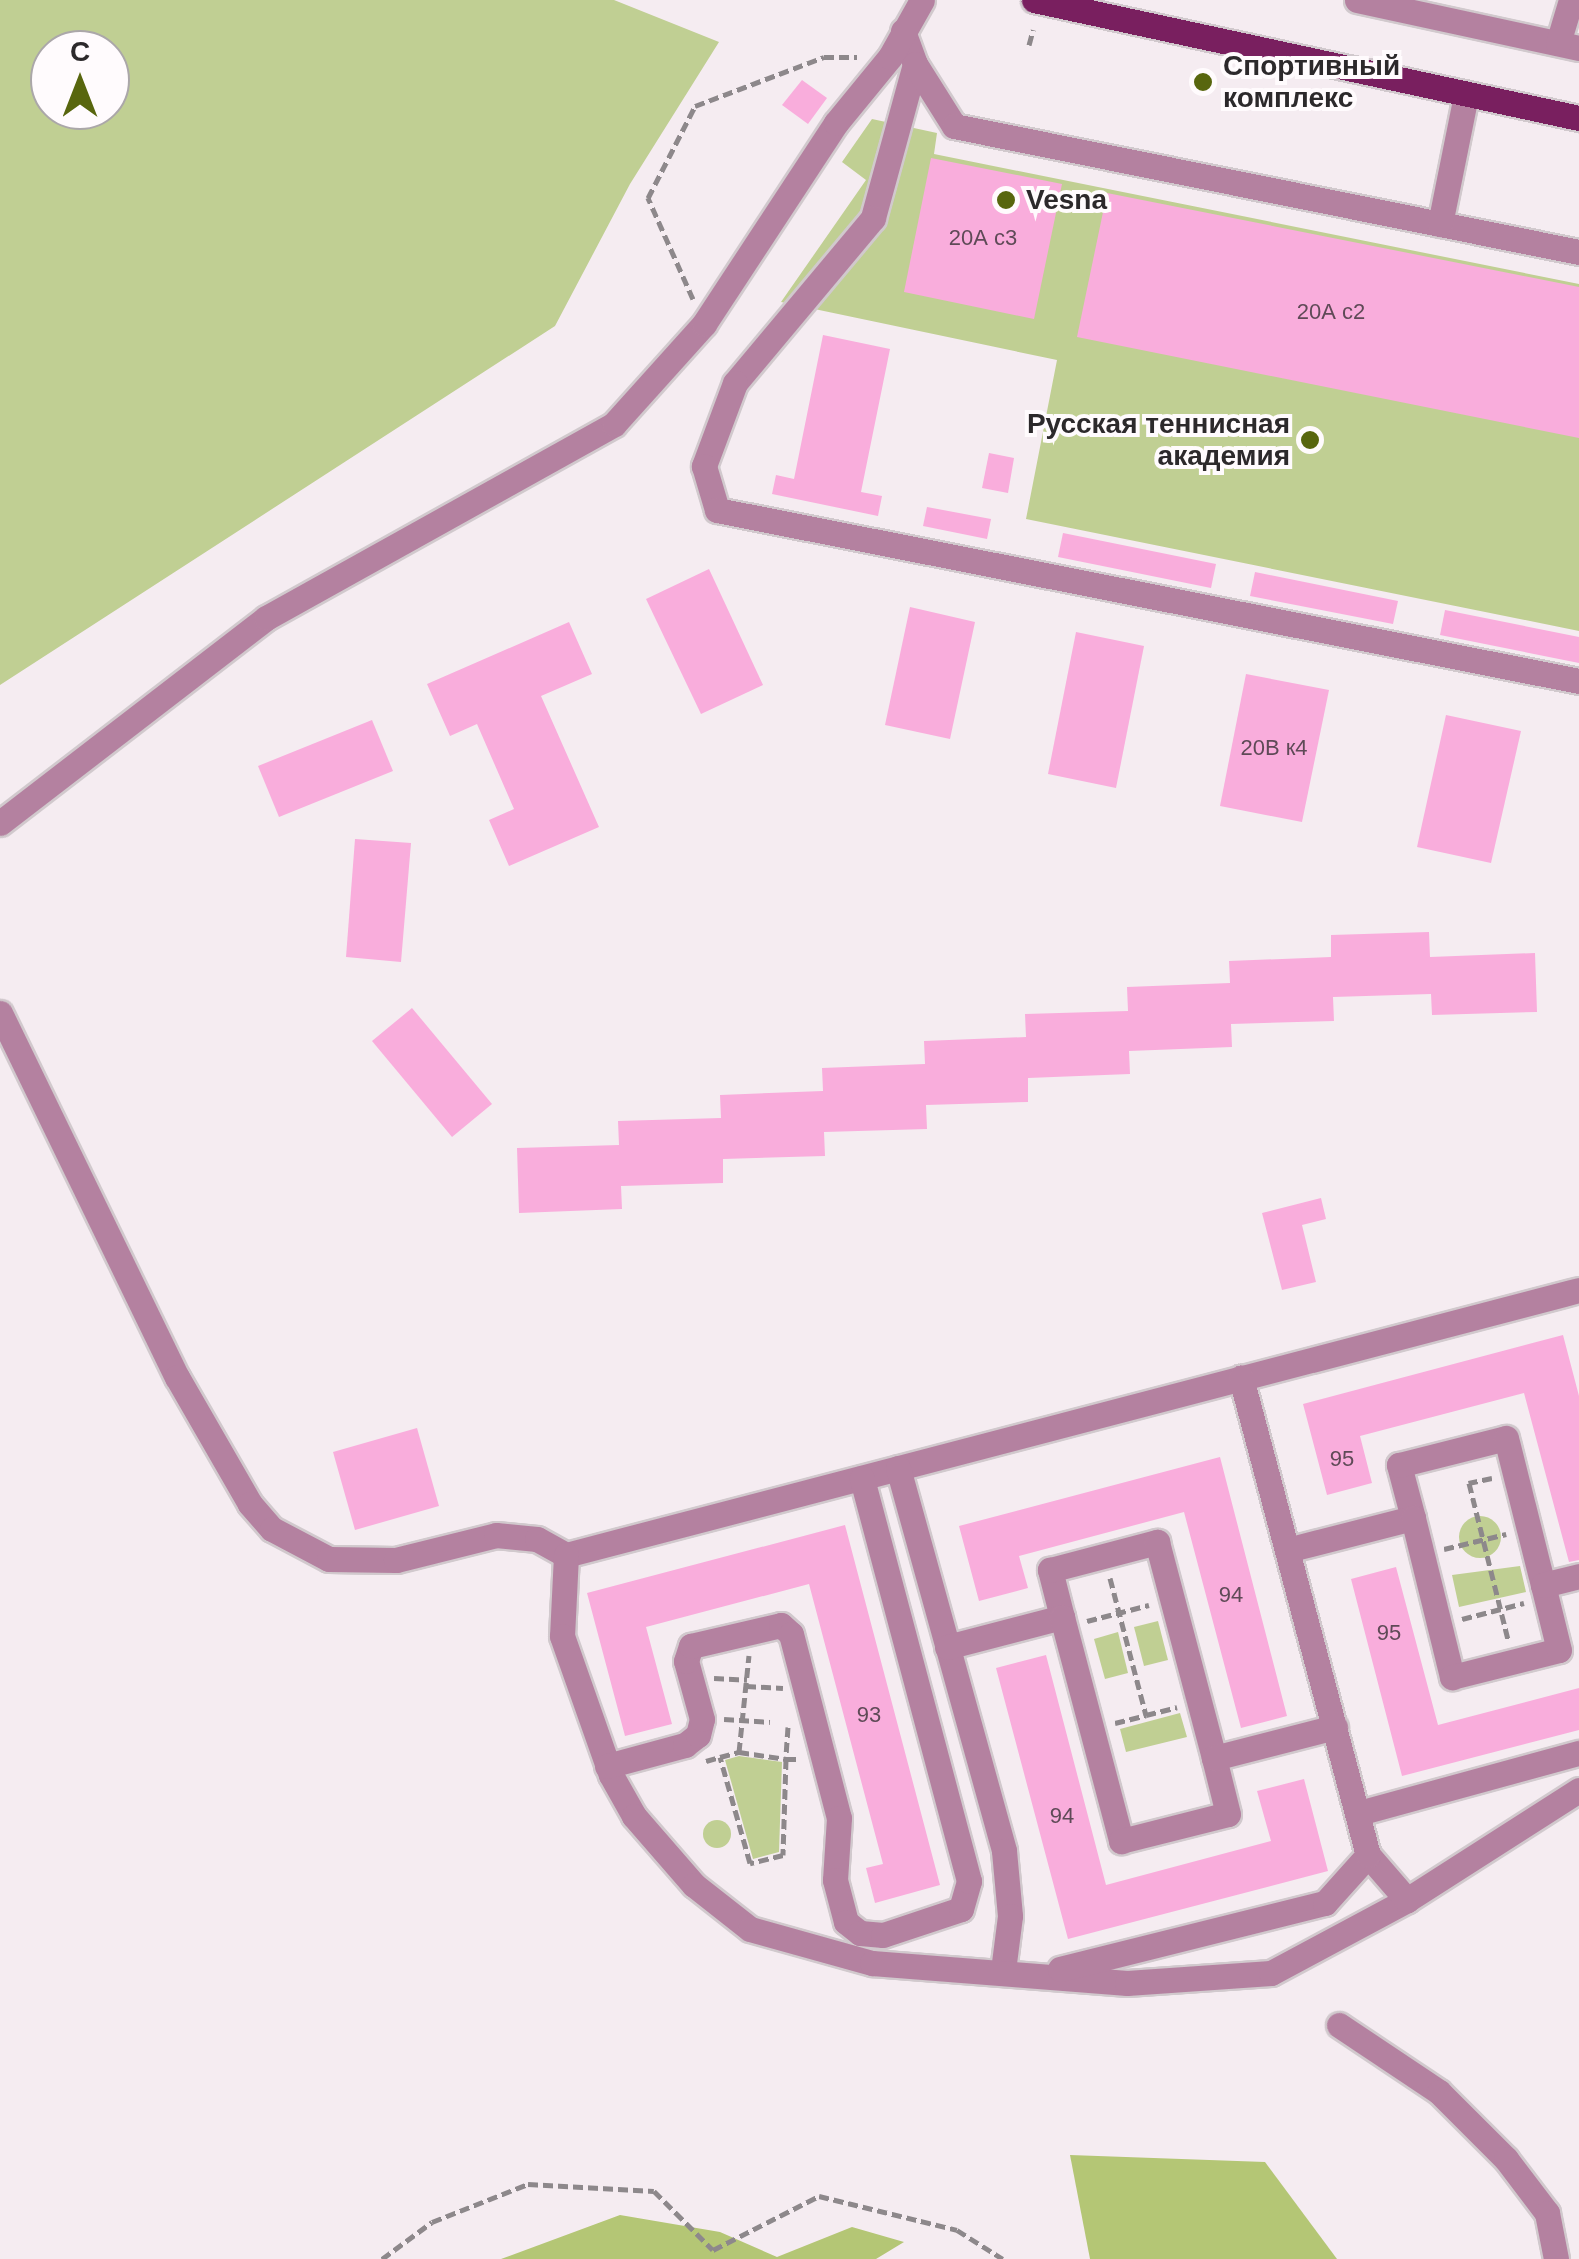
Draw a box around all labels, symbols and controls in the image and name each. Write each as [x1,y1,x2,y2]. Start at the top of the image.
north arrow [30,30,130,130]
text: С [70,36,90,67]
place label: Спортивный комплекс [1223,49,1400,115]
marker: Спортивный комплекс [1192,71,1214,93]
place label: Vesna [1026,183,1107,217]
marker: Vesna [995,189,1017,211]
house number: 20А с3 [949,225,1017,251]
house number: 20А с2 [1297,299,1365,325]
place label: Русская теннисная академия [1027,407,1290,473]
marker: Русская теннисная академия [1299,429,1321,451]
house number: 20В к4 [1240,735,1308,761]
house number: 95 [1330,1446,1354,1472]
house number: 94 [1219,1582,1243,1608]
house number: 95 [1377,1620,1401,1646]
house number: 93 [857,1702,881,1728]
house number: 94 [1050,1803,1074,1829]

